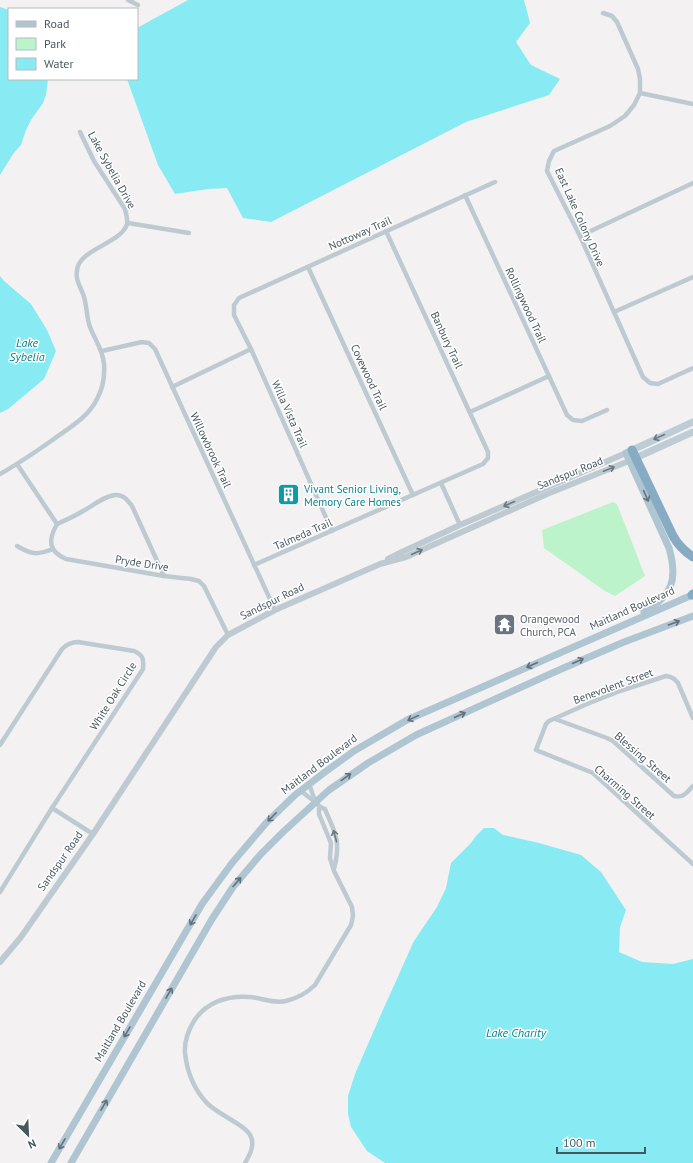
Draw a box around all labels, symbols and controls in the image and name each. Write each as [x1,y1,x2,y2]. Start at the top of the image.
legend [8,8,138,80]
text: Road [44,16,69,31]
text: Park [44,36,66,51]
text: Water [44,56,74,71]
street label: Lake Sybelia Drive [85,129,139,211]
street label: East Lake Colony Drive [552,166,608,269]
street label: Nottoway Trail [326,213,394,253]
street label: Rollingwood Trail [502,265,550,346]
street label: Banbury Trail [428,309,467,371]
water label: Lake Sybelia [9,335,45,364]
street label: Covewood Trail [348,342,391,413]
street label: Willa Vista Trail [269,378,311,451]
street label: Willowbrook Trail [187,410,235,491]
one-way arrow [654,434,666,441]
street label: Sandspur Road [535,453,605,493]
one-way arrow [602,464,614,472]
building icon: Vivant Senior Living, Memory Care Homes [276,482,302,508]
place label: Vivant Senior Living, Memory Care Homes [303,482,401,509]
one-way arrow [643,490,650,502]
one-way arrow [504,501,516,508]
street label: Talmeda Trail [272,515,335,553]
one-way arrow [411,548,423,555]
street label: Pryde Drive [114,552,170,574]
street label: Sandspur Road [238,579,306,623]
street label: Maitland Boulevard [587,583,677,633]
temple icon: Orangewood Church, PCA [491,612,517,638]
place label: Orangewood Church, PCA [520,612,580,639]
one-way arrow [667,619,680,626]
one-way arrow [572,657,584,665]
street label: White Oak Circle [86,659,140,733]
one-way arrow [526,662,538,669]
street label: Benevolent Street [571,665,655,707]
one-way arrow [453,711,465,718]
one-way arrow [407,715,419,722]
street label: Blessing Street [612,729,674,786]
street label: Maitland Boulevard [278,731,360,797]
street label: Charming Street [592,762,659,822]
one-way arrow [340,773,351,782]
one-way arrow [267,812,277,822]
street label: Sandspur Road [34,828,86,894]
one-way arrow [331,830,339,843]
one-way arrow [233,877,242,887]
one-way arrow [188,914,196,926]
street label: Maitland Boulevard [91,978,149,1064]
one-way arrow [166,987,174,999]
water label: Lake Charity [486,1025,547,1040]
one-way arrow [123,1026,131,1038]
one-way arrow [101,1099,109,1111]
north arrow [8,1115,48,1155]
scale bar [557,1129,645,1155]
text: 100 m [563,1135,596,1150]
text: N [26,1136,38,1152]
one-way arrow [57,1138,65,1150]

